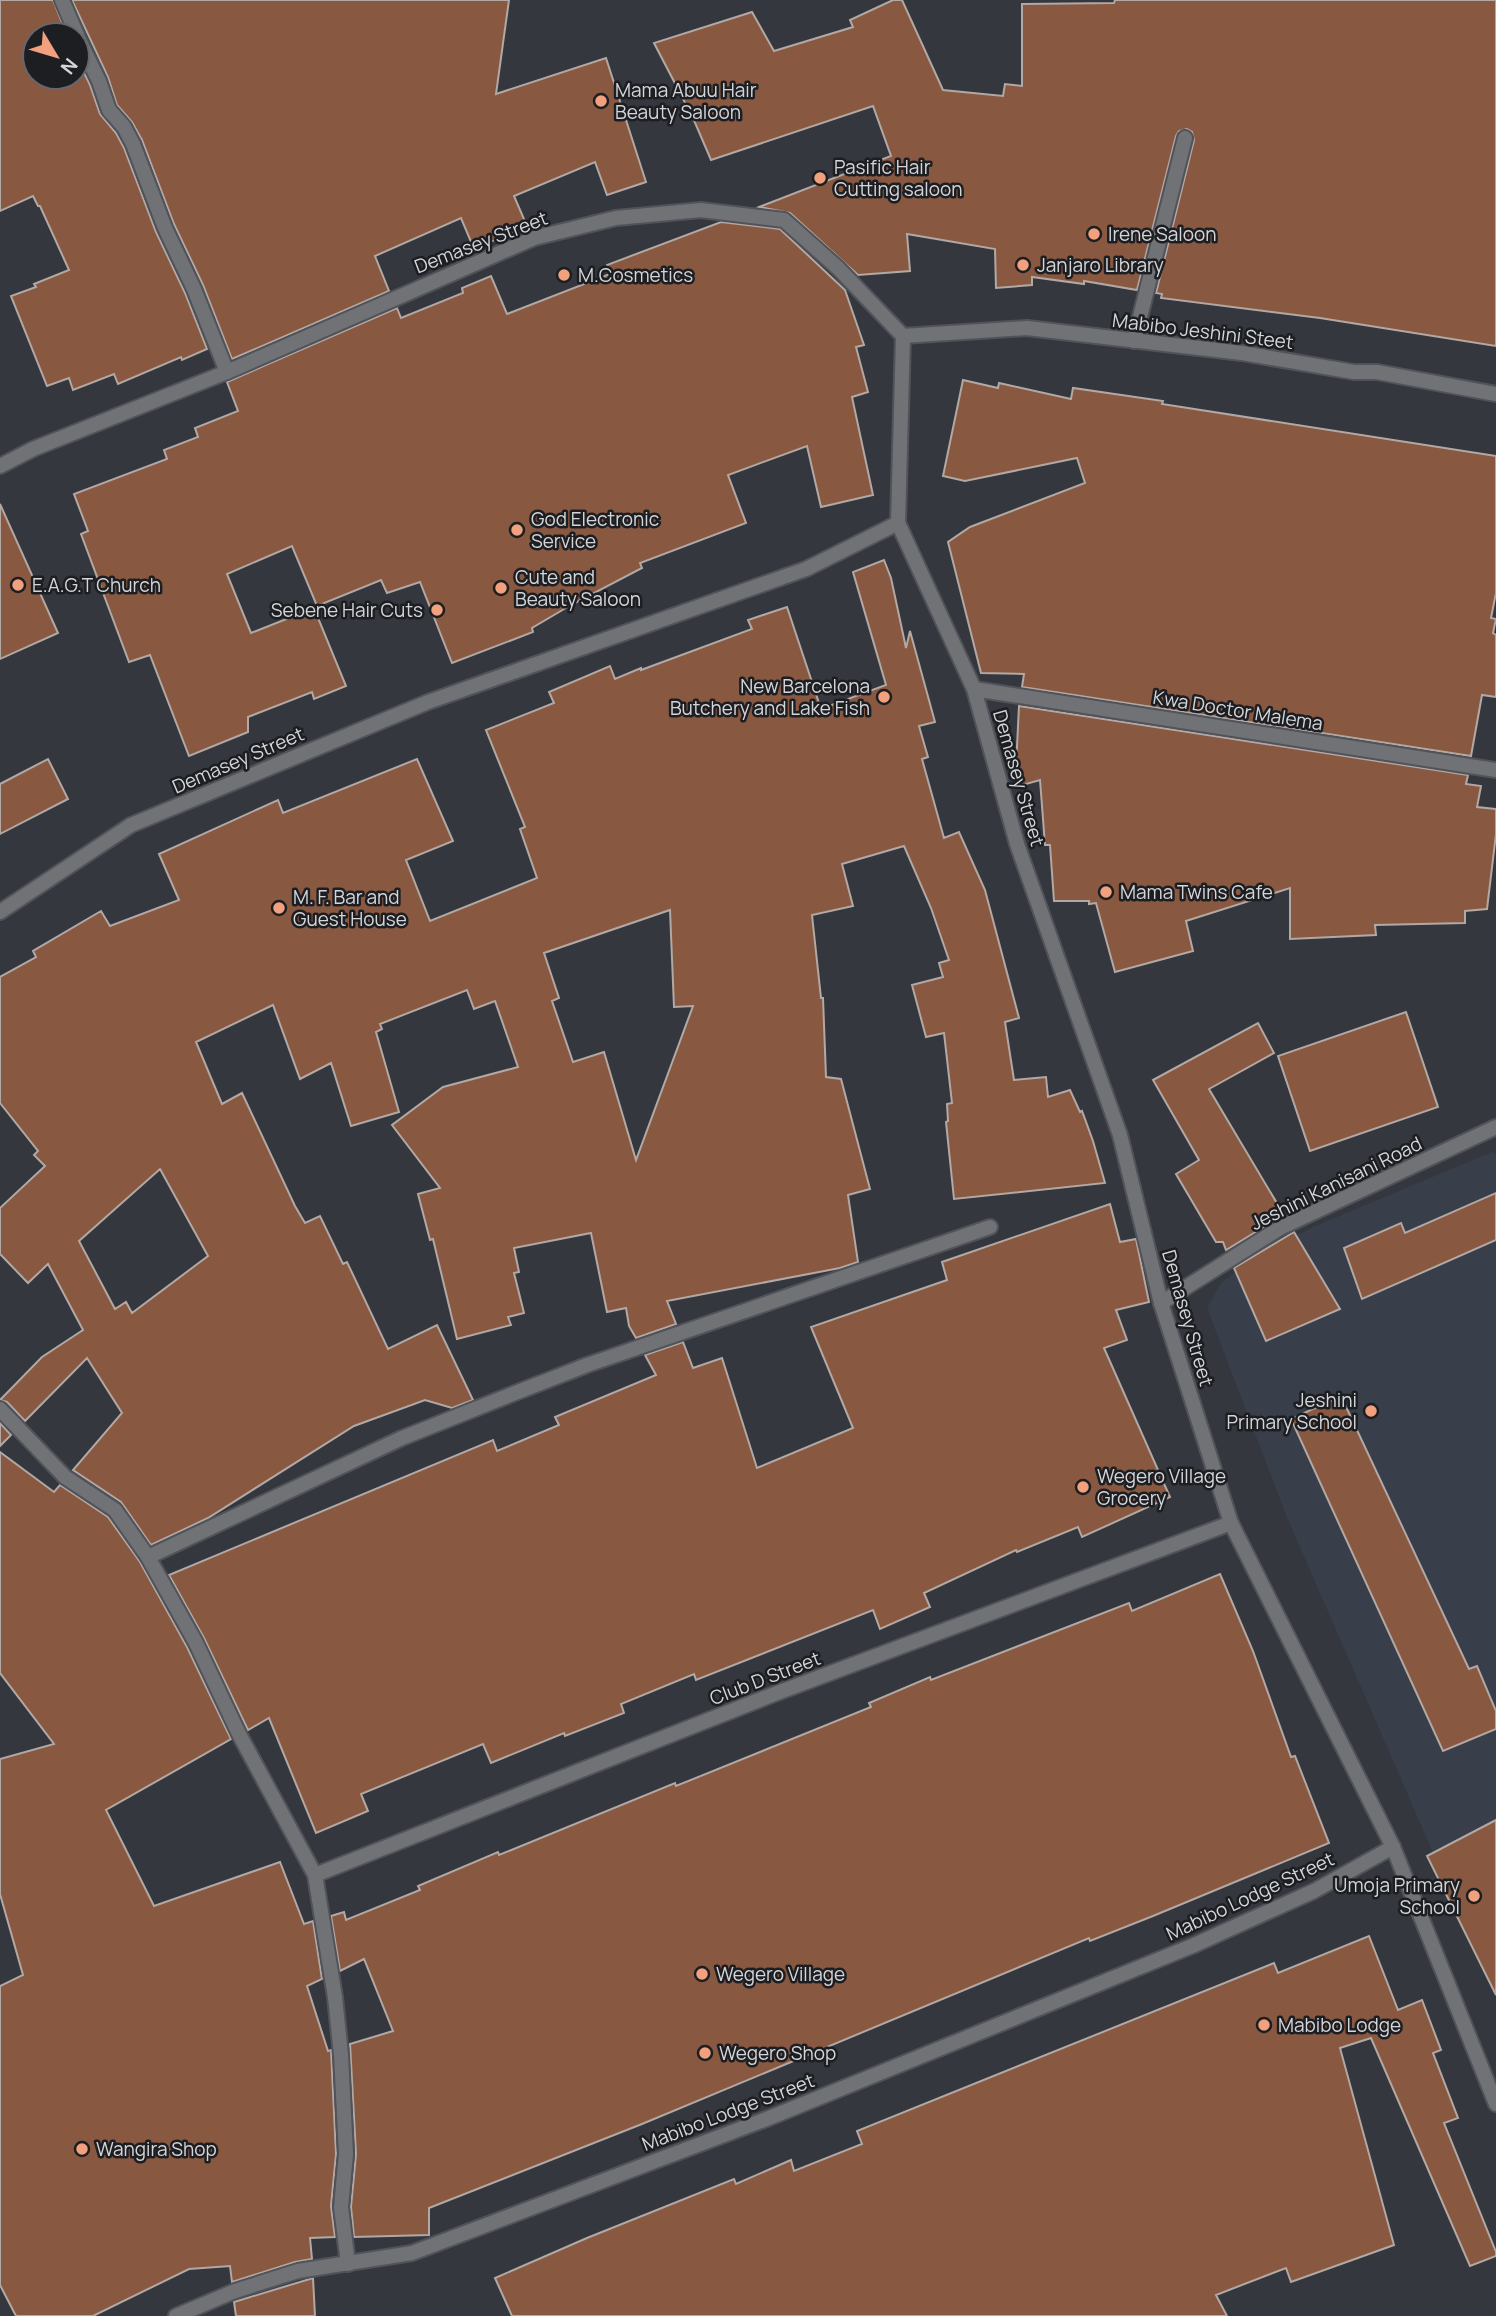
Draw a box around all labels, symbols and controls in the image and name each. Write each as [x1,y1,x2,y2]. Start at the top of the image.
north arrow [21,21,91,91]
text: N [55,53,84,80]
place label: Mama Abuu Hair Beauty Saloon [615,77,757,125]
marker: Mama Abuu Hair Beauty Saloon [593,93,609,109]
place label: Pasific Hair Cutting saloon [834,154,962,202]
marker: Pasific Hair Cutting saloon [812,170,828,186]
street label: Demasey Street [411,205,551,279]
place label: Irene Saloon [1108,221,1217,247]
marker: Irene Saloon [1086,226,1102,242]
place label: Janjaro Library [1037,252,1164,278]
marker: Janjaro Library [1015,257,1031,273]
place label: M.Cosmetics [578,262,693,288]
marker: M.Cosmetics [556,267,572,283]
street label: Mabibo Jeshini Steet [1111,307,1295,355]
place label: God Electronic Service [531,506,659,554]
marker: God Electronic Service [509,522,525,538]
place label: Cute and Beauty Saloon [515,564,641,612]
place label: E.A.G.T Church [32,572,161,598]
marker: E.A.G.T Church [10,577,26,593]
marker: Cute and Beauty Saloon [493,580,509,596]
place label: Sebene Hair Cuts [271,597,423,623]
marker: Sebene Hair Cuts [429,602,445,618]
place label: New Barcelona Butchery and Lake Fish [670,673,870,721]
street label: Kwa Doctor Malema [1151,684,1325,736]
marker: New Barcelona Butchery and Lake Fish [876,689,892,705]
street label: Demasey Street [987,707,1051,849]
street label: Demasey Street [168,721,308,799]
place label: Mama Twins Cafe [1120,879,1273,905]
place label: M. F. Bar and Guest House [293,884,407,932]
marker: Mama Twins Cafe [1098,884,1114,900]
marker: M. F. Bar and Guest House [271,900,287,916]
street label: Jeshini Kanisani Road [1246,1130,1426,1236]
street label: Demasey Street [1156,1247,1220,1389]
place label: Jeshini Primary School [1227,1387,1357,1435]
marker: Jeshini Primary School [1363,1403,1379,1419]
place label: Wegero Village Grocery [1097,1463,1226,1511]
marker: Wegero Village Grocery [1075,1479,1091,1495]
street label: Club D Street [706,1645,824,1711]
street label: Mabibo Lodge Street [1162,1846,1338,1946]
place label: Umoja Primary School [1334,1872,1460,1920]
marker: Umoja Primary School [1466,1888,1482,1904]
place label: Wegero Village [716,1961,845,1987]
marker: Wegero Village [694,1966,710,1982]
place label: Mabibo Lodge [1278,2012,1401,2038]
marker: Mabibo Lodge [1256,2017,1272,2033]
place label: Wegero Shop [719,2040,836,2066]
marker: Wegero Shop [697,2045,713,2061]
street label: Mabibo Lodge Street [638,2067,818,2157]
place label: Wangira Shop [96,2136,217,2162]
marker: Wangira Shop [74,2141,90,2157]

